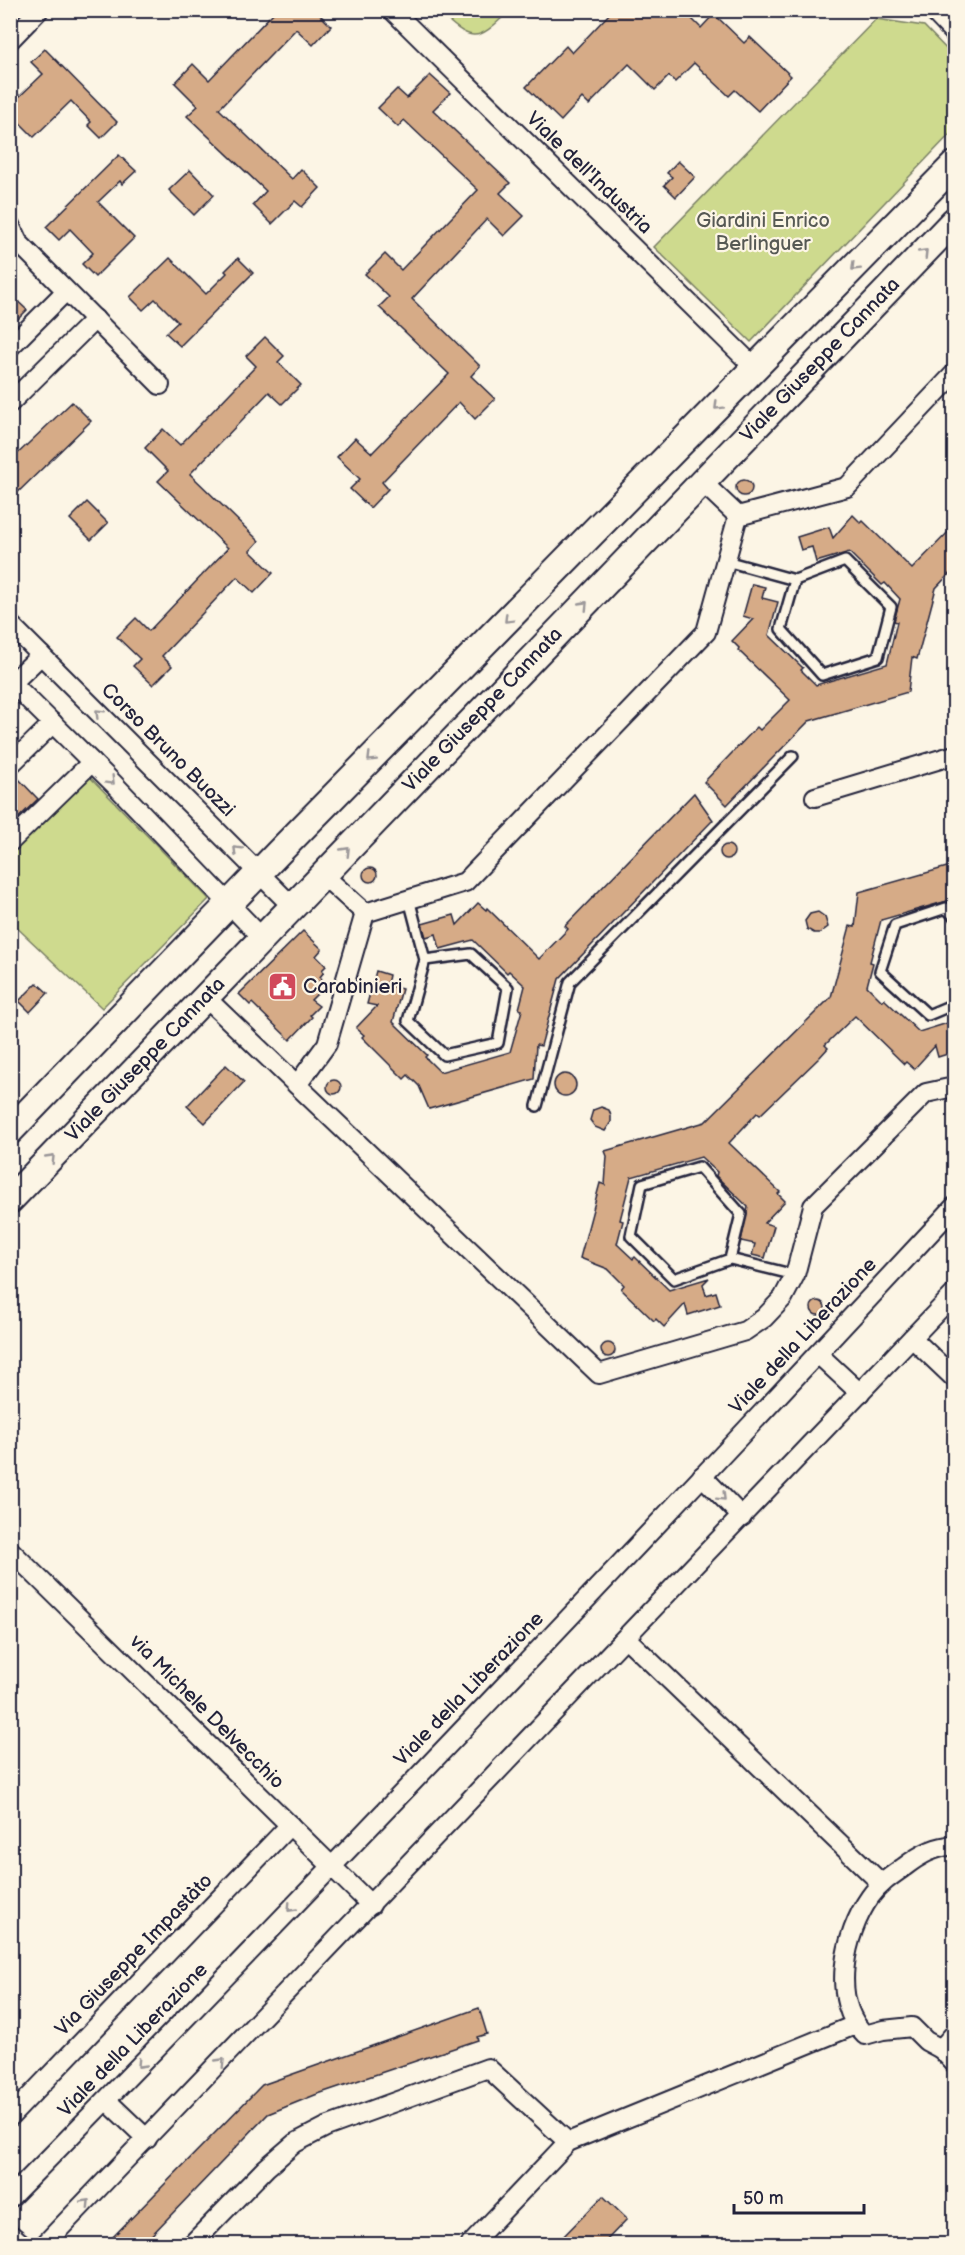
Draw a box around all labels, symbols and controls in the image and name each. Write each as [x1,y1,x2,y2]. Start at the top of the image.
street label: Viale dell'Industria [521,107,657,239]
park label: Giardini Enrico Berlinguer [696,209,830,256]
one-way arrow [917,250,928,260]
one-way arrow [852,259,863,270]
street label: Viale Giuseppe Cannata [735,273,905,447]
one-way arrow [715,398,726,409]
one-way arrow [576,601,587,612]
one-way arrow [504,612,515,623]
street label: Viale Giuseppe Cannata [398,622,567,797]
street label: Corso Bruno Buozzi [96,678,240,822]
one-way arrow [95,709,106,720]
one-way arrow [367,752,378,762]
one-way arrow [104,774,115,785]
one-way arrow [233,847,244,858]
one-way arrow [339,847,350,858]
public building icon: Carabinieri [266,971,298,1003]
street label: Viale Giuseppe Cannata [61,972,230,1147]
place label: Carabinieri [303,975,402,999]
one-way arrow [44,1154,55,1164]
street label: Viale della Liberazione [724,1253,882,1419]
one-way arrow [715,1490,726,1500]
street label: Viale della Liberazione [389,1607,549,1771]
street label: via Michele Delvecchio [124,1629,289,1794]
street label: Via Giuseppe Impastàto [50,1869,218,2041]
one-way arrow [287,1902,298,1912]
street label: Viale della Liberazione [53,1958,213,2122]
one-way arrow [137,2057,148,2067]
one-way arrow [214,2059,225,2069]
scale bar [734,2177,864,2215]
text: 50 m [743,2188,784,2209]
one-way arrow [78,2199,89,2210]

